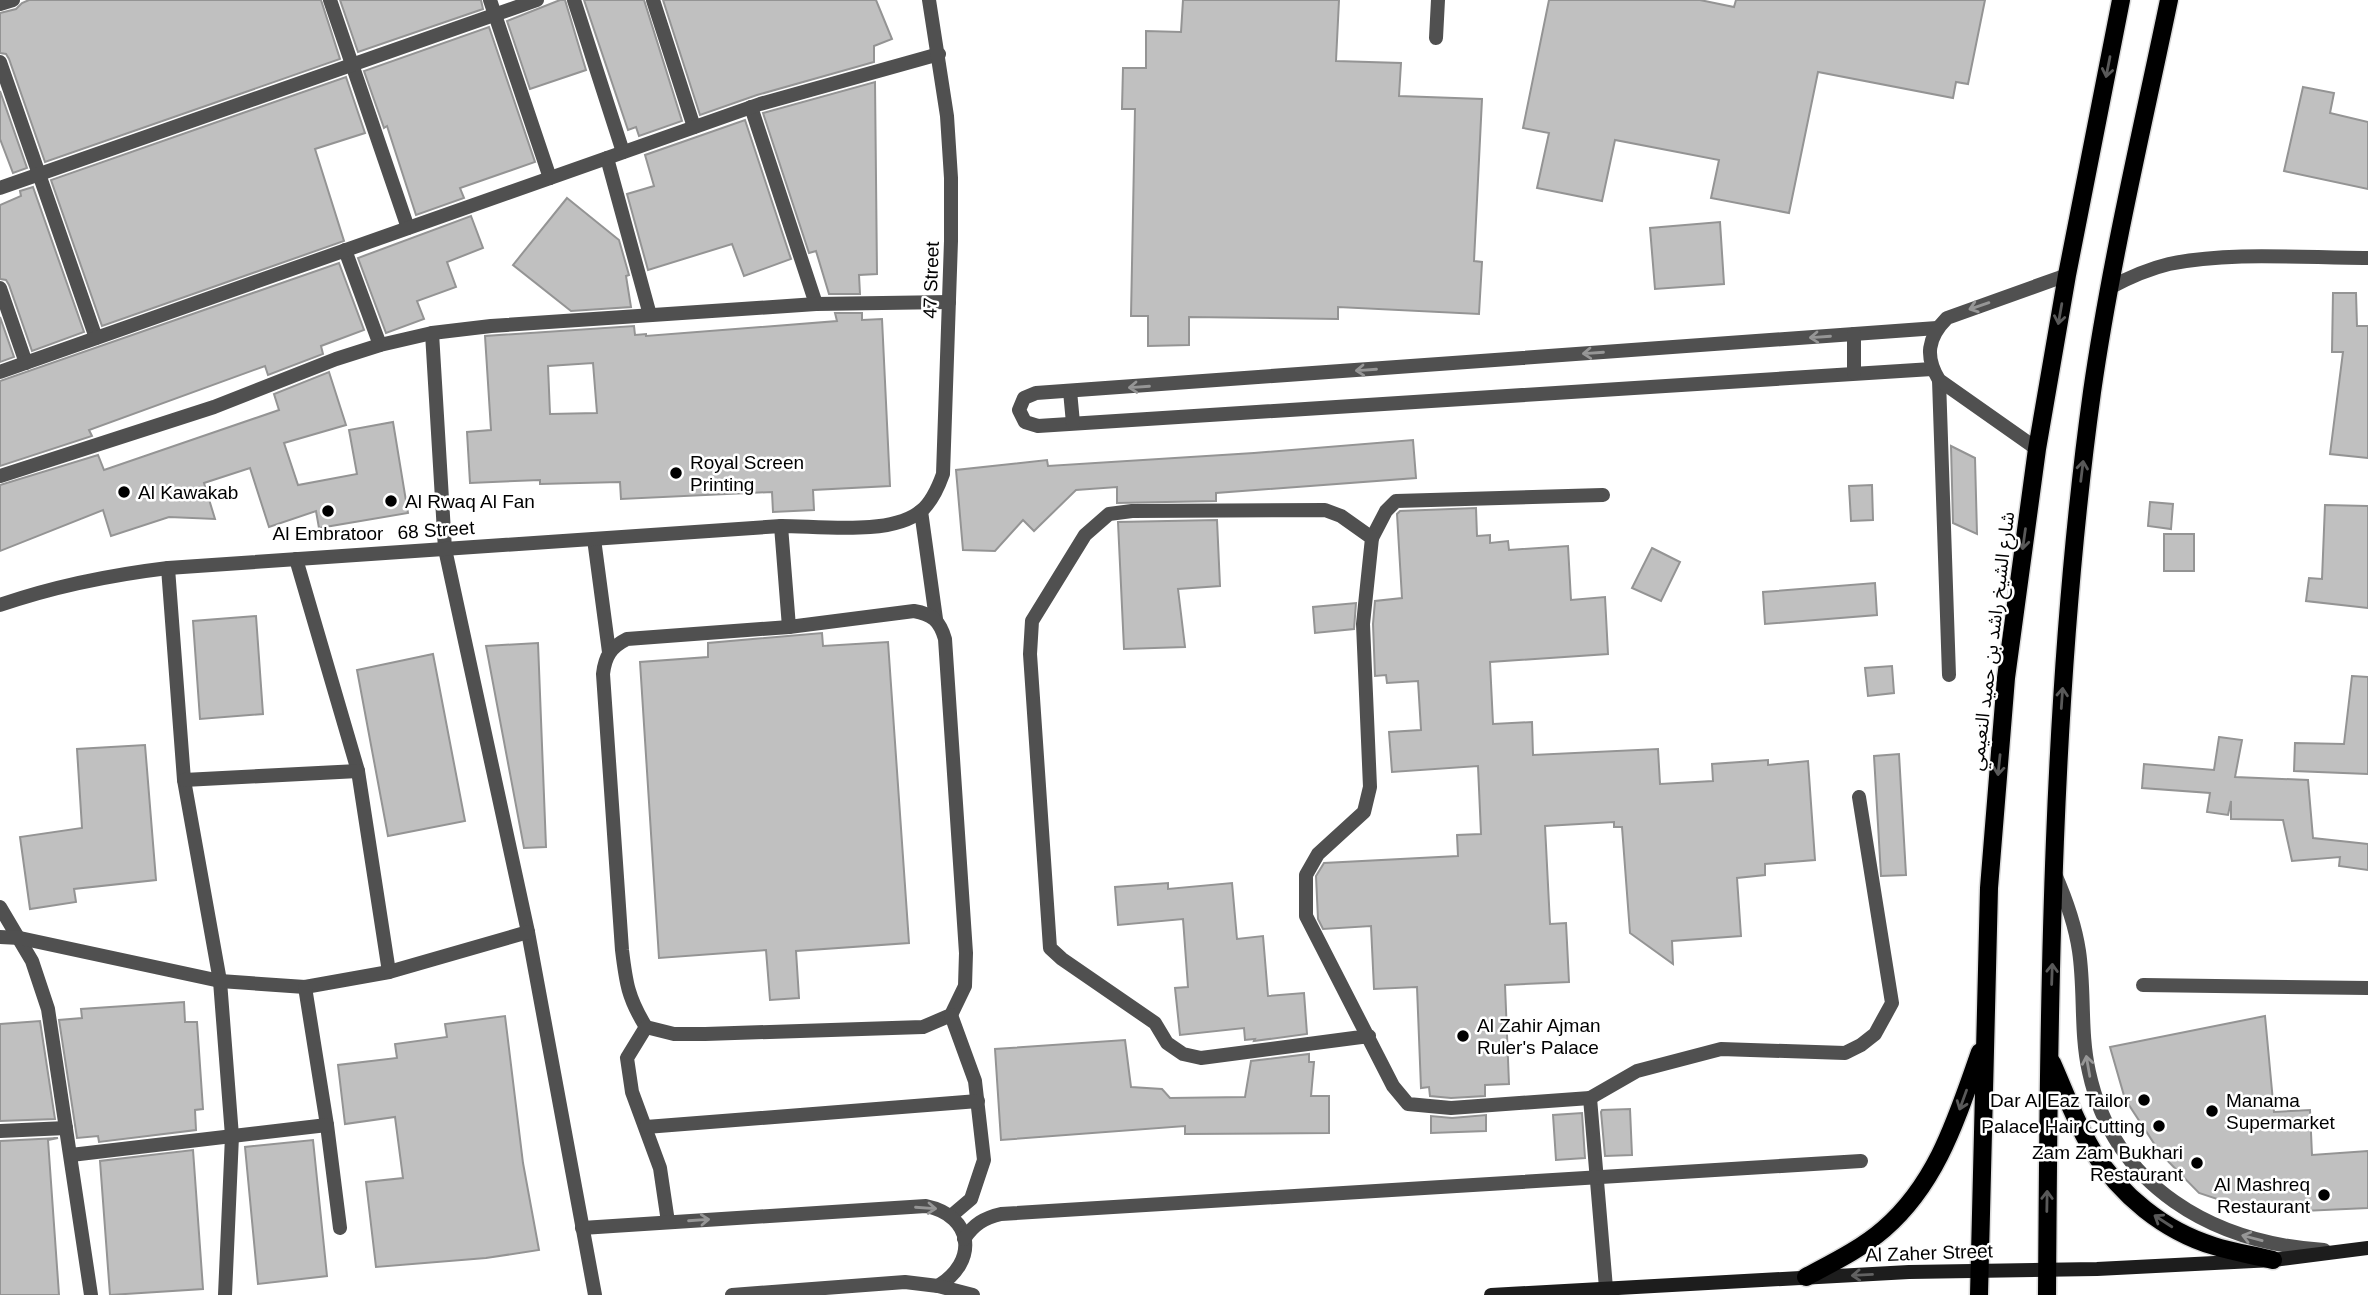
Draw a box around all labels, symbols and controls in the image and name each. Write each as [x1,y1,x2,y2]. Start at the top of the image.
one-way arrow [2100,55,2114,78]
street label: 47 Street [919,240,943,319]
one-way arrow [1969,301,1991,313]
one-way arrow [2053,303,2066,325]
one-way arrow [1809,331,1832,344]
one-way arrow [1582,347,1605,360]
one-way arrow [1355,364,1378,377]
one-way arrow [1129,381,1151,394]
place label: Royal Screen Printing [690,452,804,495]
one-way arrow [2076,460,2089,483]
marker: Royal Screen Printing [668,465,684,481]
place label: Al Kawakab [138,482,238,503]
marker: Al Kawakab [116,484,132,500]
place label: Al Rwaq Al Fan [405,491,535,512]
marker: Al Rwaq Al Fan [383,493,399,509]
marker: Al Embratoor [320,503,336,519]
street label: شارع الشيخ راشد بن حميد النعيمي [1966,510,2023,772]
street label: 68 Street [397,517,476,543]
place label: Al Embratoor [273,523,384,544]
one-way arrow [2018,527,2031,550]
one-way arrow [2056,687,2069,710]
one-way arrow [1992,753,2005,776]
one-way arrow [2045,963,2058,986]
place label: Al Zahir Ajman Ruler's Palace [1477,1015,1601,1058]
marker: Al Zahir Ajman Ruler's Palace [1455,1028,1471,1044]
one-way arrow [2081,1055,2094,1078]
one-way arrow [1956,1089,1969,1111]
place label: Dar Al Eaz Tailor [1990,1090,2131,1111]
place label: Manama Supermarket [2226,1090,2335,1133]
marker: Dar Al Eaz Tailor [2136,1092,2152,1108]
marker: Manama Supermarket [2204,1103,2220,1119]
place label: Palace Hair Cutting [1981,1116,2145,1137]
marker: Palace Hair Cutting [2151,1118,2167,1134]
place label: Zam Zam Bukhari Restaurant [2032,1142,2184,1185]
marker: Zam Zam Bukhari Restaurant [2189,1155,2205,1171]
place label: Al Mashreq Restaurant [2214,1174,2311,1217]
marker: Al Mashreq Restaurant [2316,1187,2332,1203]
one-way arrow [2040,1190,2054,1213]
one-way arrow [914,1202,937,1215]
one-way arrow [688,1214,711,1227]
one-way arrow [2154,1214,2173,1229]
one-way arrow [2241,1231,2263,1244]
street label: Al Zaher Street [1865,1240,1994,1266]
one-way arrow [1851,1268,1874,1281]

